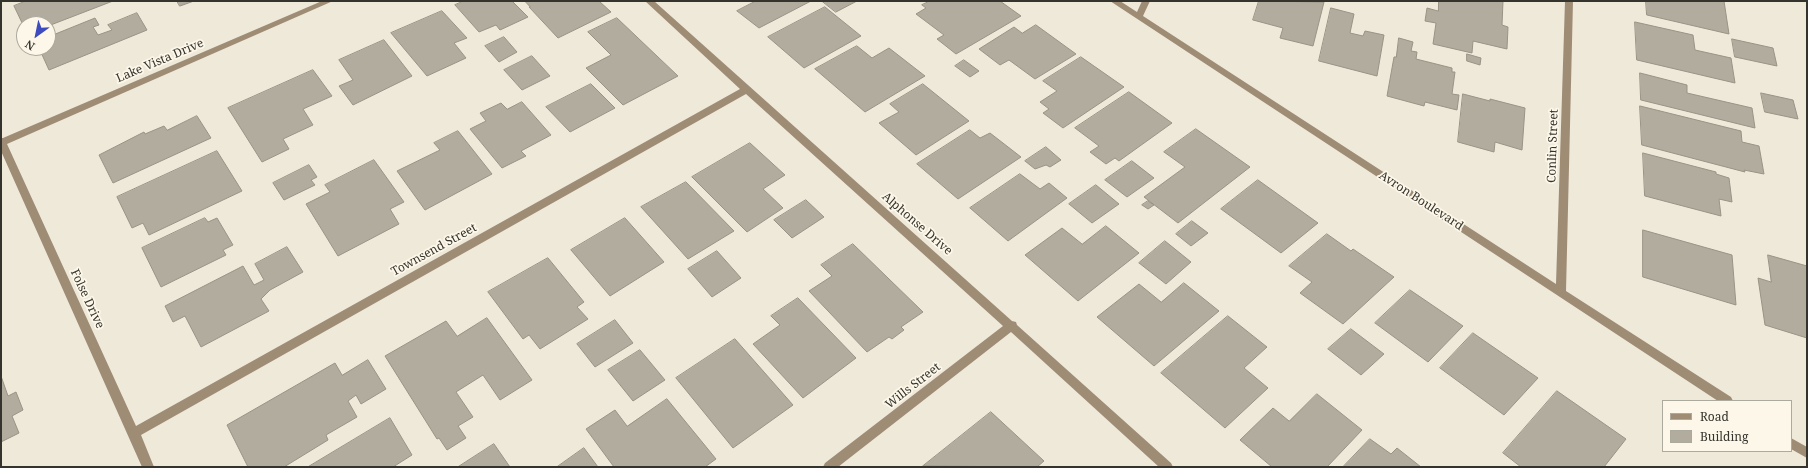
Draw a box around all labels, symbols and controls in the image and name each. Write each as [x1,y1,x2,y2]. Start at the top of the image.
north arrow [16,16,56,56]
street label: Lake Vista Drive [114,36,206,86]
text: N [22,37,37,54]
street label: Conlin Street [1545,109,1561,183]
street label: Avron Boulevard [1376,168,1466,234]
street label: Alphonse Drive [879,190,955,258]
street label: Townsend Street [389,221,479,279]
street label: Folse Drive [67,267,107,331]
street label: Wills Street [883,360,943,412]
legend [1662,400,1792,452]
text: Road [1700,408,1729,425]
text: Building [1700,428,1748,445]

